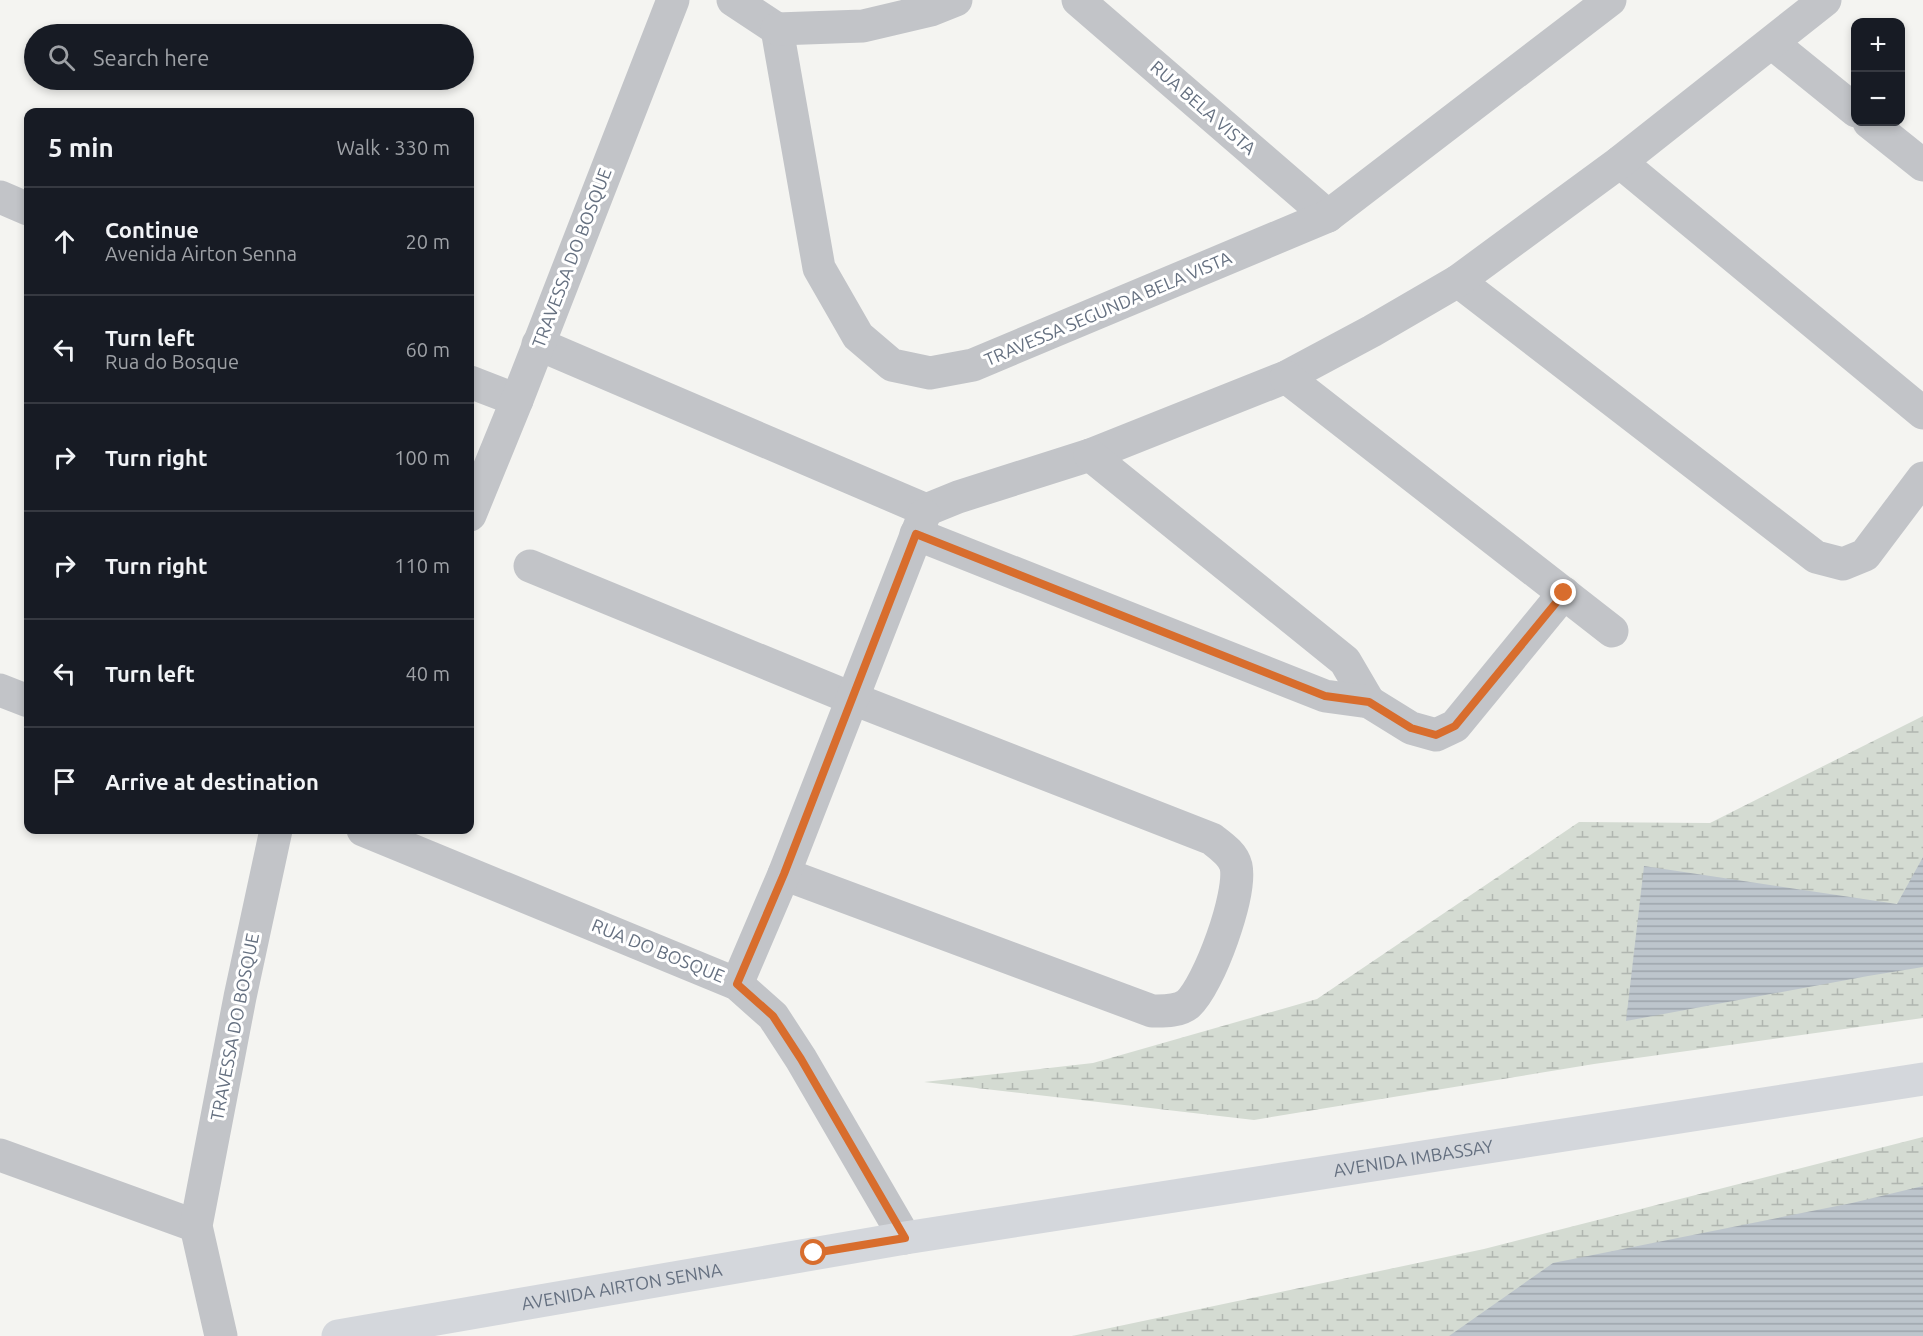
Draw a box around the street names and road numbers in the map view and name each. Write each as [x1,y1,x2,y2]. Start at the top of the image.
street label: RUA BELA VISTA [1147,56,1260,158]
street label: TRAVESSA DO BOSQUE [528,165,616,351]
street label: TRAVESSA SEGUNDA BELA VISTA [981,247,1234,369]
street label: RUA DO BOSQUE [589,914,728,987]
street label: TRAVESSA DO BOSQUE [206,931,263,1123]
street label: AVENIDA IMBASSAY [1332,1135,1495,1180]
street label: AVENIDA AIRTON SENNA [520,1259,724,1313]

